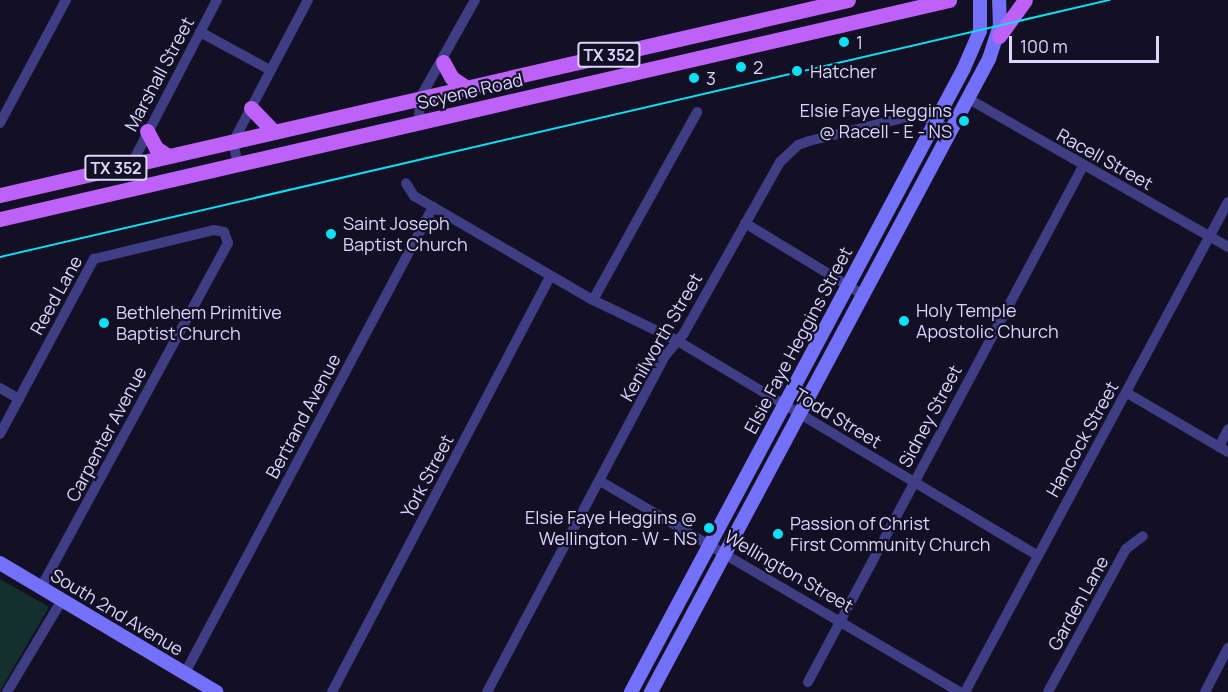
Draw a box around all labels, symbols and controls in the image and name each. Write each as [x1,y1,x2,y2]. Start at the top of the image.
street label: Marshall Street [120,13,198,135]
scale bar [1012,24,1162,62]
place label: 1 [856,31,863,53]
text: 100 m [1020,34,1068,58]
marker: 1 [837,35,851,49]
road number: TX 352 [576,42,642,68]
place label: 2 [753,56,763,78]
marker: 2 [734,60,748,74]
place label: Hatcher [810,60,877,82]
marker: Hatcher [788,62,806,80]
place label: 3 [706,67,716,89]
street label: Scyene Road [415,68,525,114]
marker: 3 [687,71,701,85]
place label: Elsie Faye Heggins @ Racell - E - NS [800,100,952,142]
marker: Elsie Faye Heggins @ Racell - E - NS [957,114,971,128]
street label: Racell Street [1053,124,1157,194]
road number: TX 352 [83,155,149,181]
place label: Saint Joseph Baptist Church [343,213,468,256]
marker: Saint Joseph Baptist Church [324,227,338,241]
street label: Elsie Faye Heggins Street [739,243,857,437]
street label: Reed Lane [25,252,87,338]
street label: Kenilworth Street [616,269,706,405]
place label: Holy Temple Apostolic Church [916,300,1059,342]
place label: Bethlehem Primitive Baptist Church [116,302,282,344]
marker: Holy Temple Apostolic Church [897,314,911,328]
marker: Bethlehem Primitive Baptist Church [97,316,111,330]
street label: Bertrand Avenue [261,350,345,482]
street label: Sidney Street [894,361,966,471]
street label: Carpenter Avenue [61,363,151,505]
street label: Hancock Street [1041,378,1123,500]
street label: Todd Street [791,384,885,452]
street label: York Street [396,431,458,521]
place label: Elsie Faye Heggins @ Wellington - W - NS [525,507,697,550]
place label: Passion of Christ First Community Church [790,513,991,556]
marker: Elsie Faye Heggins @ Wellington - W - NS [702,521,716,535]
street label: Wellington Street [721,525,857,617]
marker: Passion of Christ First Community Church [771,527,785,541]
street label: Garden Lane [1043,552,1113,654]
street label: South 2nd Avenue [47,564,187,660]

